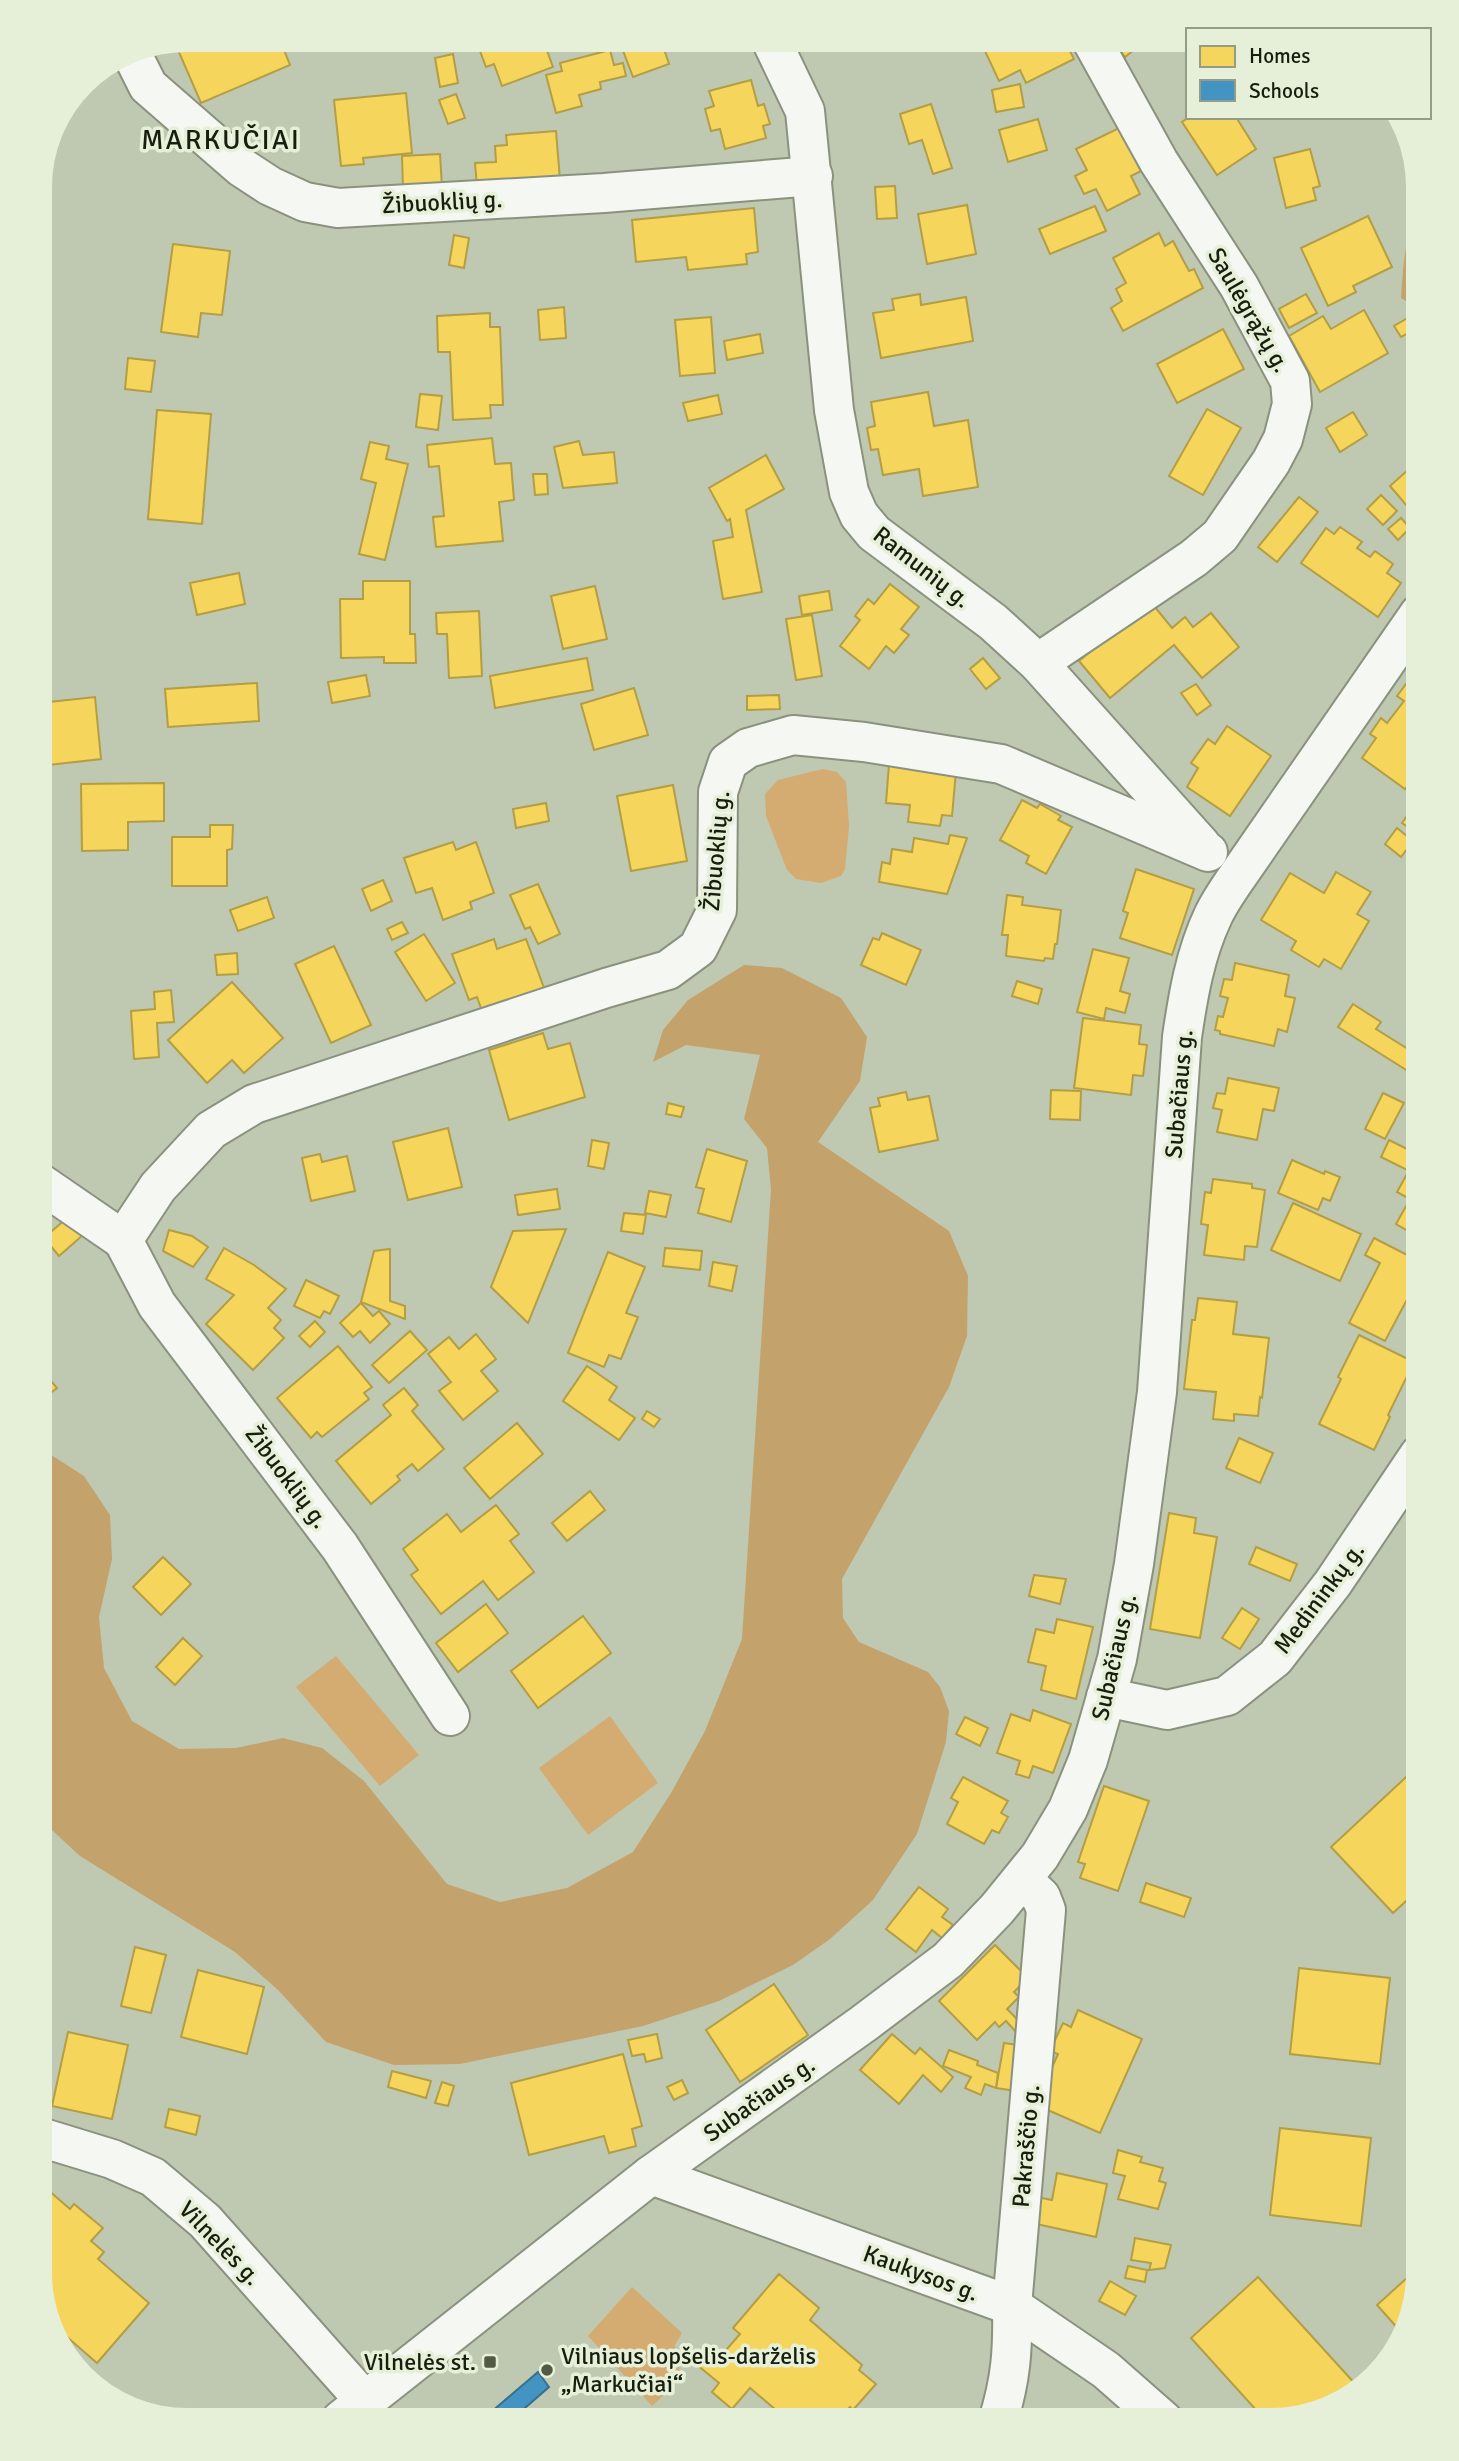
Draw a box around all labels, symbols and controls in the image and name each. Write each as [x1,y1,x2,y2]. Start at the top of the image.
legend [1186,28,1431,119]
text: Homes [1249,43,1311,69]
text: Schools [1249,78,1319,104]
district label: MARKUČIAI [141,123,301,157]
street label: Žibuoklių g. [381,184,503,220]
street label: Saulėgrąžų g. [1201,242,1297,378]
street label: Ramunių g. [867,520,977,614]
street label: Žibuoklių g. [696,790,736,912]
street label: Subačiaus g. [1158,1028,1200,1160]
street label: Žibuoklių g. [239,1420,335,1534]
street label: Medininkų g. [1267,1536,1371,1660]
street label: Subačiaus g. [1085,1591,1143,1723]
street label: Subačiaus g. [697,2050,821,2148]
street label: Pakraščio g. [1006,2083,1046,2209]
street label: Vilnelės g. [172,2194,268,2292]
street label: Kaukysos g. [859,2238,983,2308]
place label: Vilniaus lopšelis-darželis „Markučiai“ [561,2341,816,2399]
place label: Vilnelės st. [364,2347,476,2377]
marker: Vilnelės st. [482,2354,498,2370]
marker: Vilniaus lopšelis-darželis „Markučiai“ [539,2362,555,2378]

